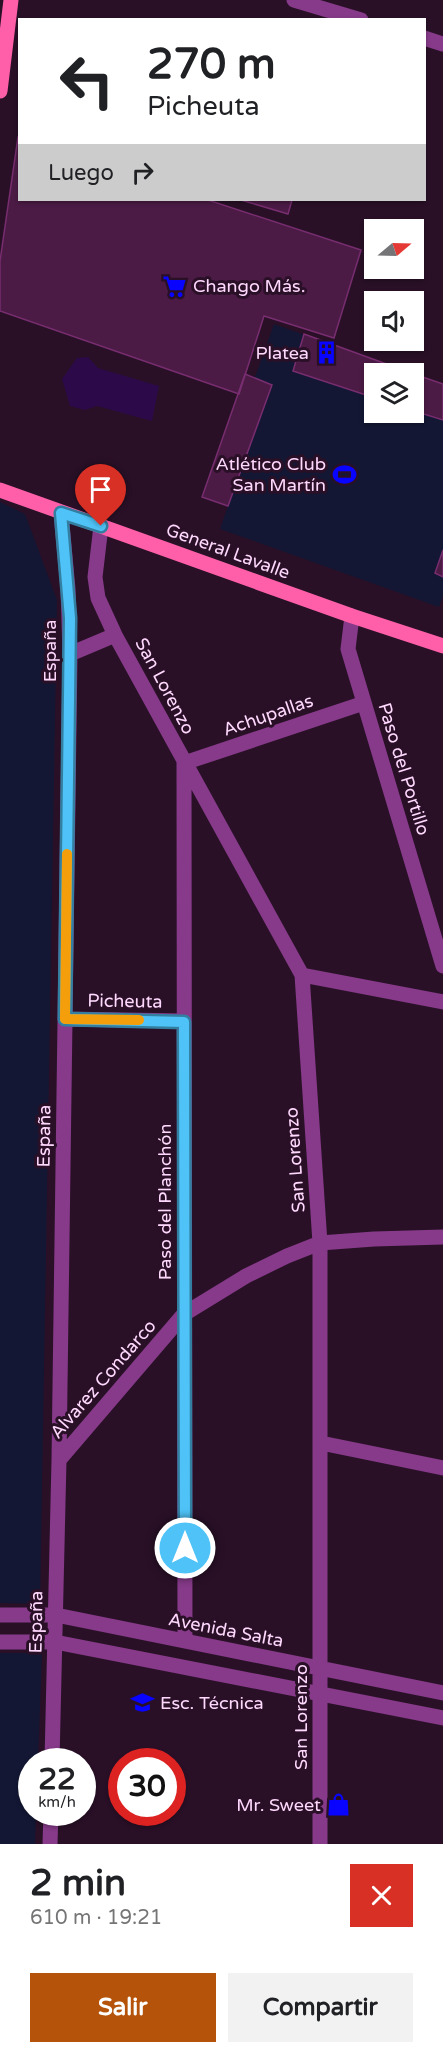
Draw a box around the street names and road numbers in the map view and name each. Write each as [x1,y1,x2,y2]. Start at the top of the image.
street label: General Lavalle [163,518,293,584]
street label: España [39,620,61,682]
street label: San Lorenzo [130,634,200,738]
street label: Achupallas [220,689,316,741]
street label: Paso del Portillo [373,700,435,838]
street label: Picheuta [87,989,163,1013]
street label: España [32,1105,56,1167]
street label: San Lorenzo [280,1106,310,1214]
street label: Paso del Planchón [154,1124,176,1280]
street label: Alvarez Condarco [45,1315,161,1443]
street label: España [24,1591,48,1653]
street label: Avenida Salta [167,1608,285,1652]
street label: San Lorenzo [290,1664,312,1770]

